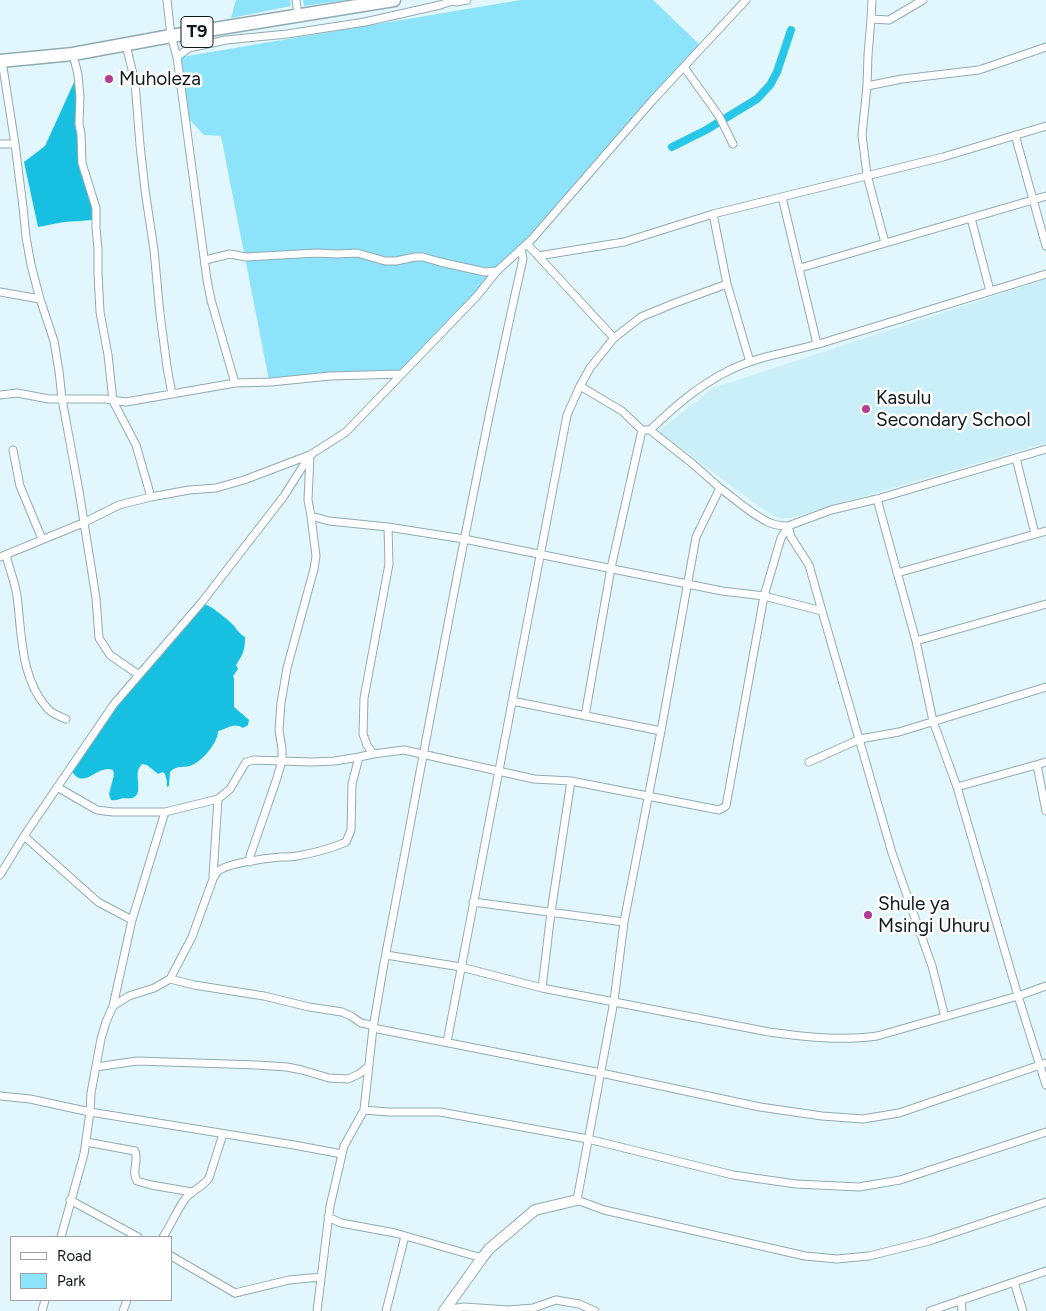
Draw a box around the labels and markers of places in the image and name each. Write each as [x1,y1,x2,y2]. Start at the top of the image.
place label: Muholeza [119,68,201,90]
marker: Muholeza [103,73,115,85]
place label: Kasulu Secondary School [876,387,1031,431]
marker: Kasulu Secondary School [860,403,872,415]
place label: Shule ya Msingi Uhuru [878,893,990,937]
marker: Shule ya Msingi Uhuru [862,909,874,921]

